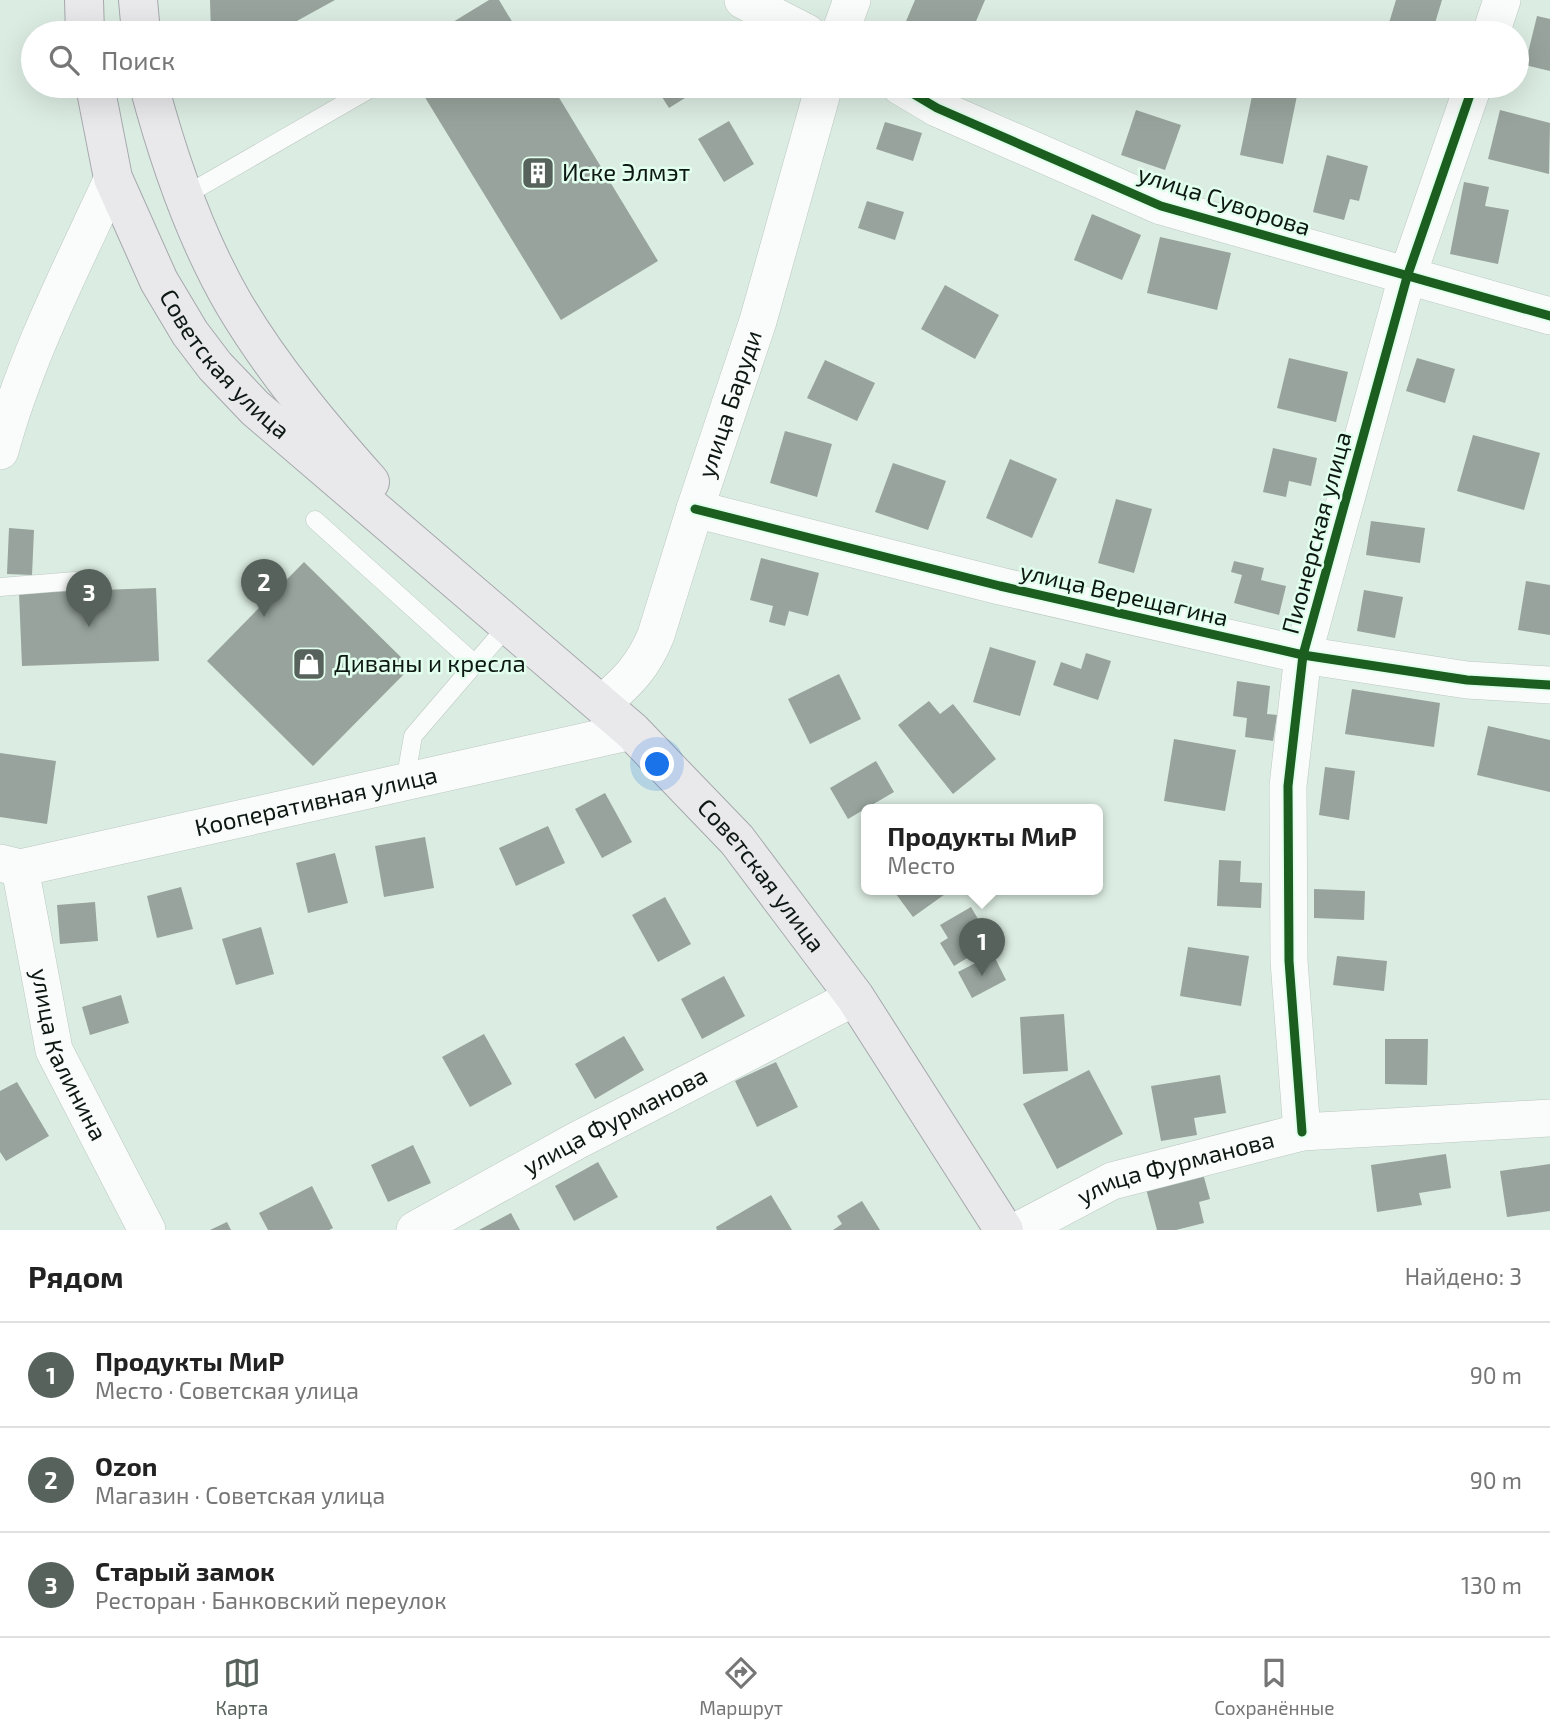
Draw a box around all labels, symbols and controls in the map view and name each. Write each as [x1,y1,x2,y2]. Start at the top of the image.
search box [21,21,1529,98]
icon: search [45,41,83,79]
text: Поиск [101,44,175,75]
building icon: Иске Элмэт [519,154,557,192]
place label: Иске Элмэт [562,157,691,186]
street label: улица Суворова [1134,158,1314,242]
street label: Советская улица [154,284,296,444]
street label: улица Баруди [690,326,767,482]
street label: Пионерская улица [1275,428,1357,637]
street label: улица Верещагина [1017,555,1231,633]
pin: 2 [241,559,287,617]
pin: 3 [66,569,112,627]
shop icon: Диваны и кресла [290,645,328,683]
place label: Диваны и кресла [334,648,526,677]
your location [640,747,674,781]
street label: Кооперативная улица [192,759,440,841]
street label: Советская улица [692,792,832,957]
popup [861,804,1103,895]
text: Продукты МиР [887,820,1077,851]
text: Место [887,851,955,879]
pin: 1 [959,918,1005,976]
street label: улица Калинина [25,966,114,1145]
street label: улица Фурманова [517,1060,712,1181]
street label: улица Фурманова [1072,1124,1277,1211]
text: Рядом [28,1258,124,1294]
text: Найдено: 3 [1405,1262,1522,1290]
text: Продукты МиР [95,1345,284,1376]
text: 1 [46,1361,56,1389]
text: 90 m [1470,1361,1522,1389]
text: Место · Советская улица [95,1376,359,1404]
text: Ozon [95,1450,157,1481]
text: 2 [44,1466,58,1494]
text: 90 m [1470,1466,1522,1494]
text: Магазин · Советская улица [95,1481,385,1509]
text: Старый замок [95,1555,275,1586]
text: 3 [44,1571,58,1599]
text: 130 m [1461,1571,1522,1599]
text: Ресторан · Банковский переулок [95,1586,447,1614]
tab: Карта [215,1654,268,1719]
tab: Маршрут [699,1654,783,1719]
tab: Сохранённые [1214,1654,1335,1719]

